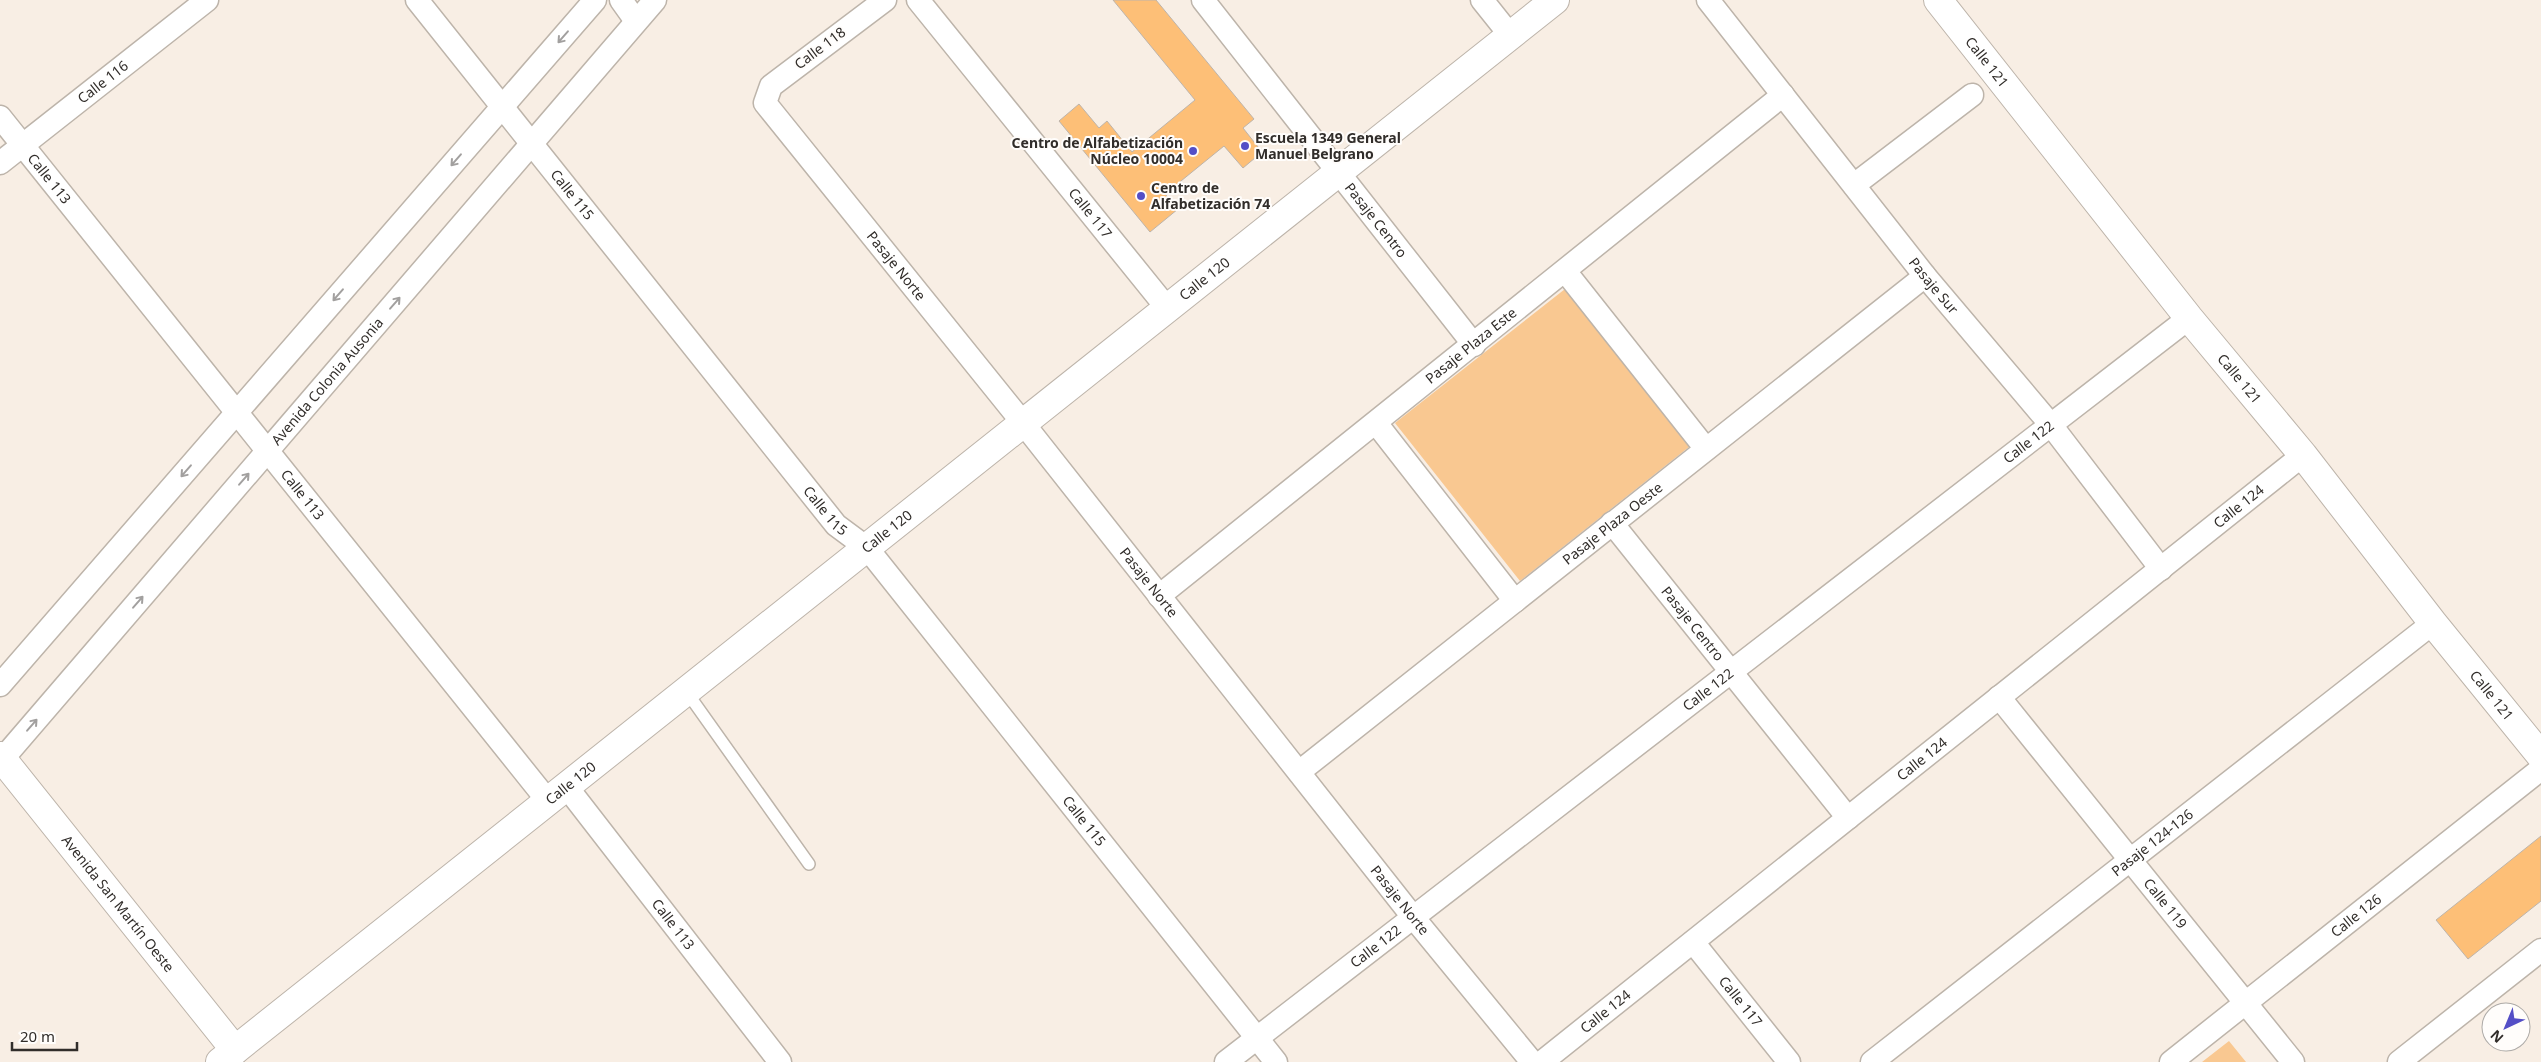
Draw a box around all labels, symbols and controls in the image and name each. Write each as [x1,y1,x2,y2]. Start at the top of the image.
street label: Calle 118 [790,22,849,73]
one-way arrow [557,30,569,43]
street label: Calle 121 [1961,32,2013,91]
street label: Calle 116 [73,56,132,107]
place label: Escuela 1349 General Manuel Belgrano [1255,128,1401,163]
place label: Centro de Alfabetización Núcleo 10004 [1012,133,1183,168]
marker: Escuela 1349 General Manuel Belgrano [1239,140,1251,152]
marker: Centro de Alfabetización Núcleo 10004 [1187,145,1199,157]
street label: Calle 113 [24,149,76,208]
one-way arrow [451,153,462,166]
street label: Calle 115 [547,165,599,224]
place label: Centro de Alfabetización 74 [1151,178,1270,213]
street label: Pasaje Centro [1341,178,1412,261]
street label: Calle 117 [1065,184,1117,242]
marker: Centro de Alfabetización 74 [1135,190,1147,202]
street label: Pasaje Norte [863,227,930,304]
street label: Calle 120 [1175,252,1233,304]
street label: Pasaje Sur [1905,253,1963,318]
one-way arrow [333,289,344,302]
one-way arrow [390,296,401,309]
street label: Pasaje Plaza Este [1421,303,1520,388]
street label: Avenida Colonia Ausonia [267,313,387,449]
street label: Calle 121 [2213,349,2266,407]
street label: Calle 122 [1999,416,2057,467]
one-way arrow [181,464,192,477]
street label: Calle 113 [277,465,329,524]
one-way arrow [238,473,249,486]
street label: Pasaje Plaza Oeste [1558,478,1666,569]
street label: Calle 124 [2209,480,2267,532]
street label: Calle 115 [799,482,852,539]
street label: Calle 120 [857,505,916,557]
street label: Pasaje Norte [1116,543,1183,621]
street label: Pasaje Centro [1657,582,1729,665]
one-way arrow [132,596,144,609]
street label: Calle 122 [1678,664,1737,715]
street label: Calle 121 [2466,666,2518,724]
one-way arrow [26,719,38,732]
street label: Calle 124 [1892,733,1951,785]
street label: Calle 120 [541,757,600,809]
street label: Calle 115 [1059,791,1110,850]
street label: Pasaje 124-126 [2107,804,2197,880]
street label: Avenida San Martín Oeste [58,831,179,976]
street label: Pasaje Norte [1367,861,1434,939]
street label: Calle 119 [2140,874,2192,932]
street label: Calle 126 [2326,889,2385,941]
street label: Calle 113 [648,895,699,953]
street label: Calle 122 [1346,920,1405,972]
street label: Calle 117 [1715,972,1767,1030]
street label: Calle 124 [1576,985,1634,1037]
north arrow [2481,1002,2531,1052]
scale bar [12,1020,78,1052]
text: 20 m [20,1026,55,1046]
text: N [2486,1026,2507,1048]

